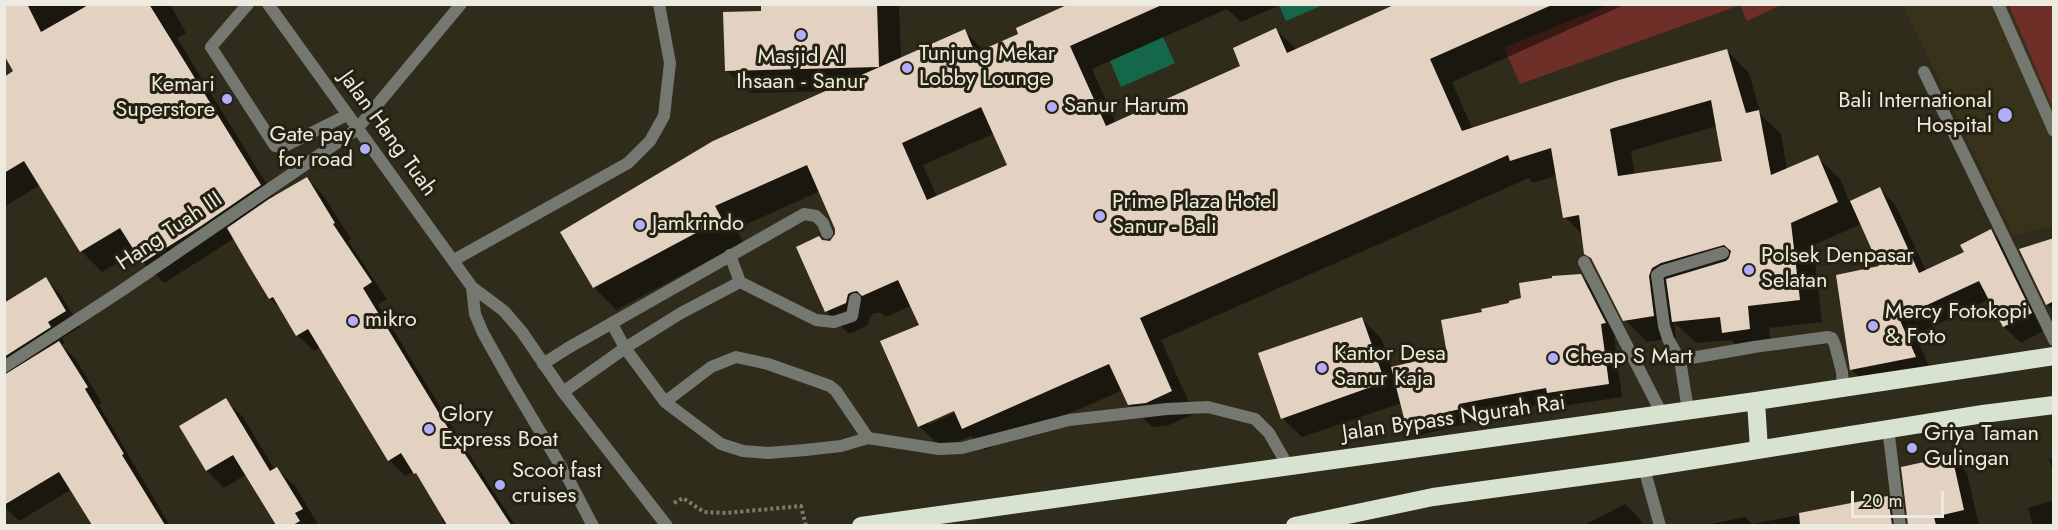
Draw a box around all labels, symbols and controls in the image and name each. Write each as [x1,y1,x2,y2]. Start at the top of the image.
marker: Masjid Al Ihsaan - Sanur [794,28,808,42]
place label: Tunjung Mekar Lobby Lounge [919,42,1055,94]
place label: Masjid Al Ihsaan - Sanur [736,45,866,96]
marker: Tunjung Mekar Lobby Lounge [900,61,914,75]
street label: Jalan Hang Tuah [333,66,441,202]
place label: Kemari Superstore [115,73,215,124]
place label: Bali International Hospital [1838,89,1992,140]
marker: Kemari Superstore [220,92,234,106]
place label: Sanur Harum [1064,94,1186,120]
marker: Sanur Harum [1045,100,1059,114]
marker: Bali International Hospital [1996,106,2014,124]
place label: Gate pay for road [269,123,353,174]
marker: Gate pay for road [358,142,372,156]
street label: Hang Tuah III [112,187,228,277]
place label: Prime Plaza Hotel Sanur - Bali [1112,190,1276,242]
marker: Prime Plaza Hotel Sanur - Bali [1093,209,1107,223]
place label: Jamkrindo [652,212,744,238]
marker: Jamkrindo [633,218,647,232]
place label: Polsek Denpasar Selatan [1761,244,1914,296]
marker: Polsek Denpasar Selatan [1742,263,1756,277]
place label: Mercy Fotokopi & Foto [1885,300,2027,352]
place label: mikro [365,308,417,334]
marker: mikro [346,314,360,328]
marker: Mercy Fotokopi & Foto [1866,319,1880,333]
place label: Kantor Desa Sanur Kaja [1334,342,1446,394]
place label: Cheap S Mart [1565,345,1693,371]
marker: Cheap S Mart [1546,351,1560,365]
marker: Kantor Desa Sanur Kaja [1315,361,1329,375]
street label: Jalan Bypass Ngurah Rai [1341,390,1567,448]
place label: Glory Express Boat [441,403,558,454]
marker: Glory Express Boat [422,422,436,436]
place label: Griya Taman Gulingan [1924,422,2039,474]
marker: Griya Taman Gulingan [1905,441,1919,455]
place label: Scoot fast cruises [512,459,601,511]
marker: Scoot fast cruises [493,478,507,492]
scale bar [1854,479,1947,517]
text: 20 m [1862,488,1902,514]

